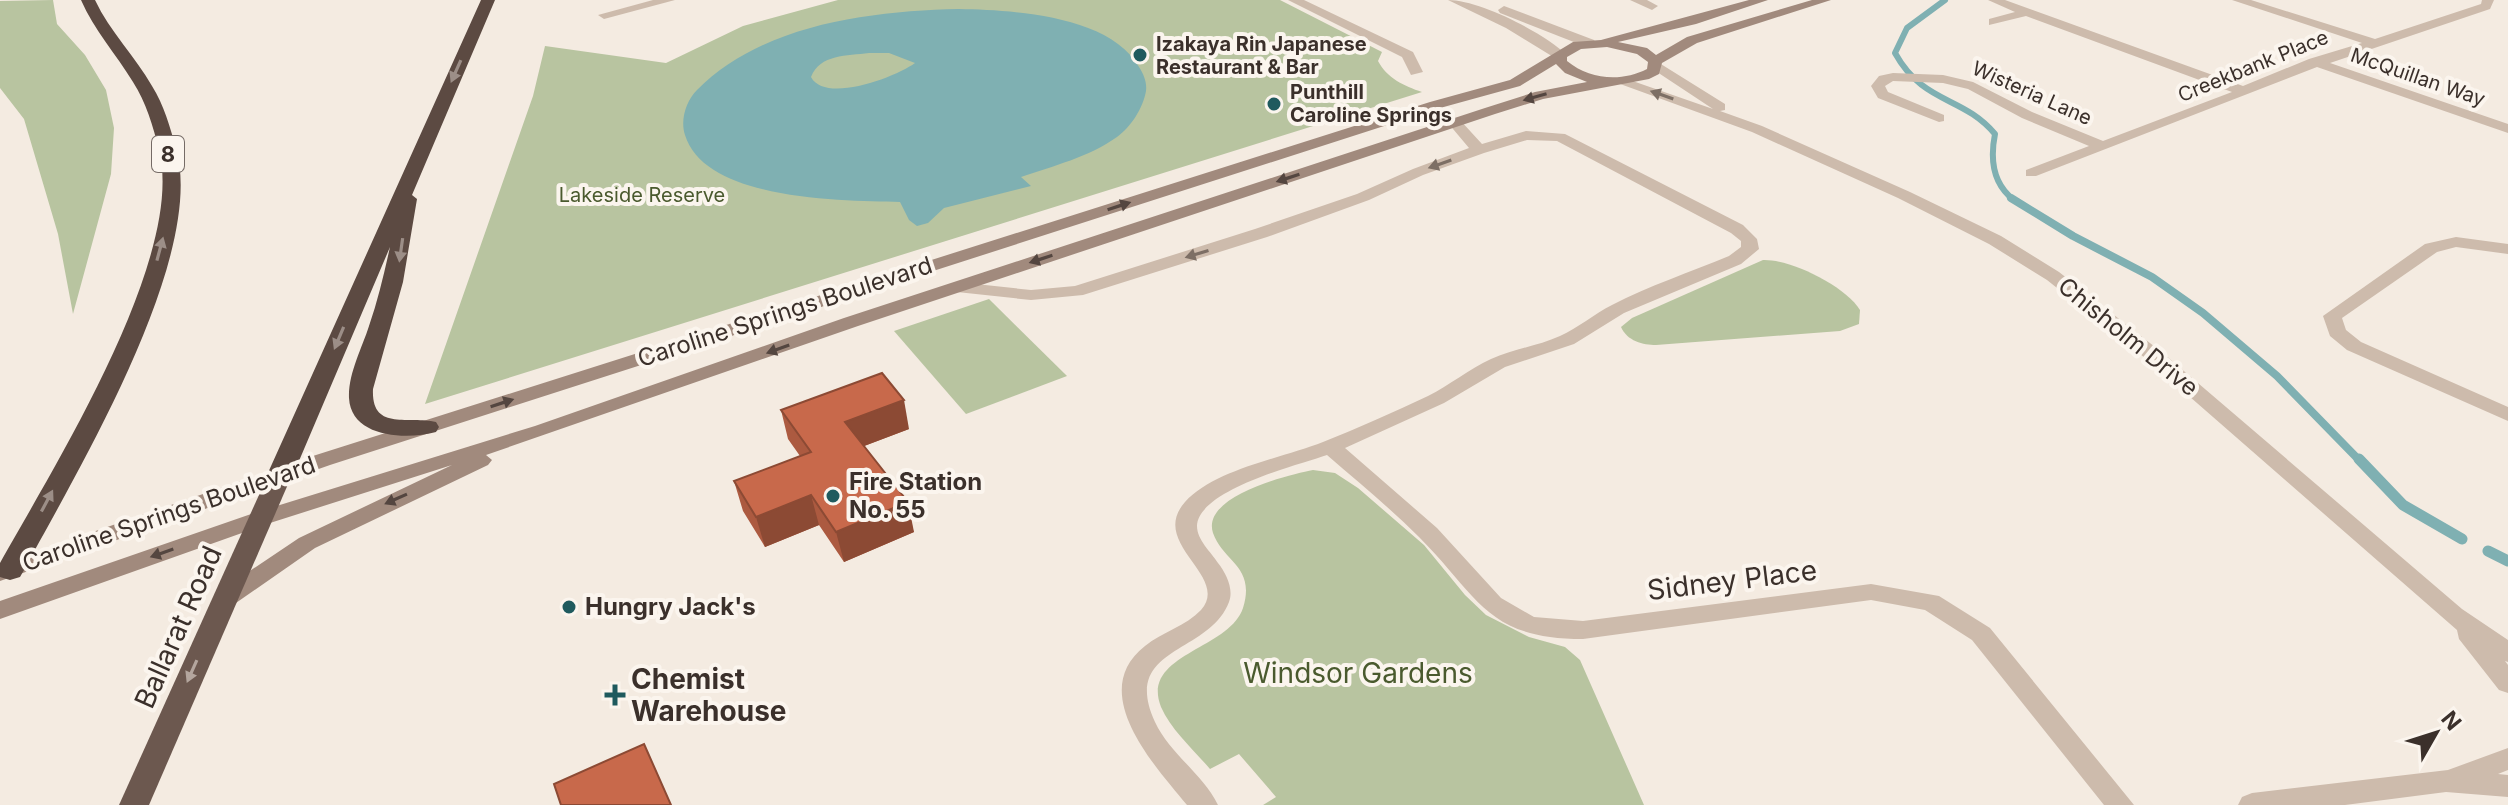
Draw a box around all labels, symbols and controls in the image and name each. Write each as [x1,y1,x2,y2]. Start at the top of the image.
street label: Creekbank Place [2174,25,2332,107]
place label: Izakaya Rin Japanese Restaurant & Bar [1156,32,1367,79]
street label: McQuillan Way [2348,43,2488,111]
marker: Izakaya Rin Japanese Restaurant & Bar [1131,46,1149,64]
street label: Wisteria Lane [1968,56,2096,130]
one-way arrow [449,59,463,83]
place label: Punthill Caroline Springs [1290,80,1452,127]
one-way arrow [1650,89,1674,101]
one-way arrow [1522,92,1547,104]
marker: Punthill Caroline Springs [1265,95,1283,113]
road number: 8 [152,136,184,172]
one-way arrow [1428,158,1452,171]
one-way arrow [1275,172,1299,184]
park label: Lakeside Reserve [559,183,725,207]
one-way arrow [1107,199,1131,211]
one-way arrow [154,237,166,262]
one-way arrow [394,238,407,263]
one-way arrow [1184,248,1208,261]
street label: Caroline Springs Boulevard [634,250,936,373]
one-way arrow [1029,254,1053,266]
street label: Chisholm Drive [2052,271,2204,402]
one-way arrow [332,326,346,350]
one-way arrow [766,343,790,356]
one-way arrow [490,396,514,409]
street label: Caroline Springs Boulevard [18,450,319,577]
place label: Fire Station No. 55 [849,467,982,524]
marker: Fire Station No. 55 [824,487,842,505]
one-way arrow [39,490,53,512]
one-way arrow [384,492,407,506]
street label: Ballarat Road [127,541,229,713]
one-way arrow [149,547,173,559]
street label: Sidney Place [1645,553,1819,607]
place label: Hungry Jack's [585,592,756,621]
marker: Hungry Jack's [560,598,578,616]
park label: Windsor Gardens [1243,656,1473,690]
one-way arrow [186,659,199,683]
place label: Chemist Warehouse [631,662,787,728]
marker: Chemist Warehouse [606,686,624,704]
north arrow [2396,693,2476,773]
text: N [2436,706,2467,735]

